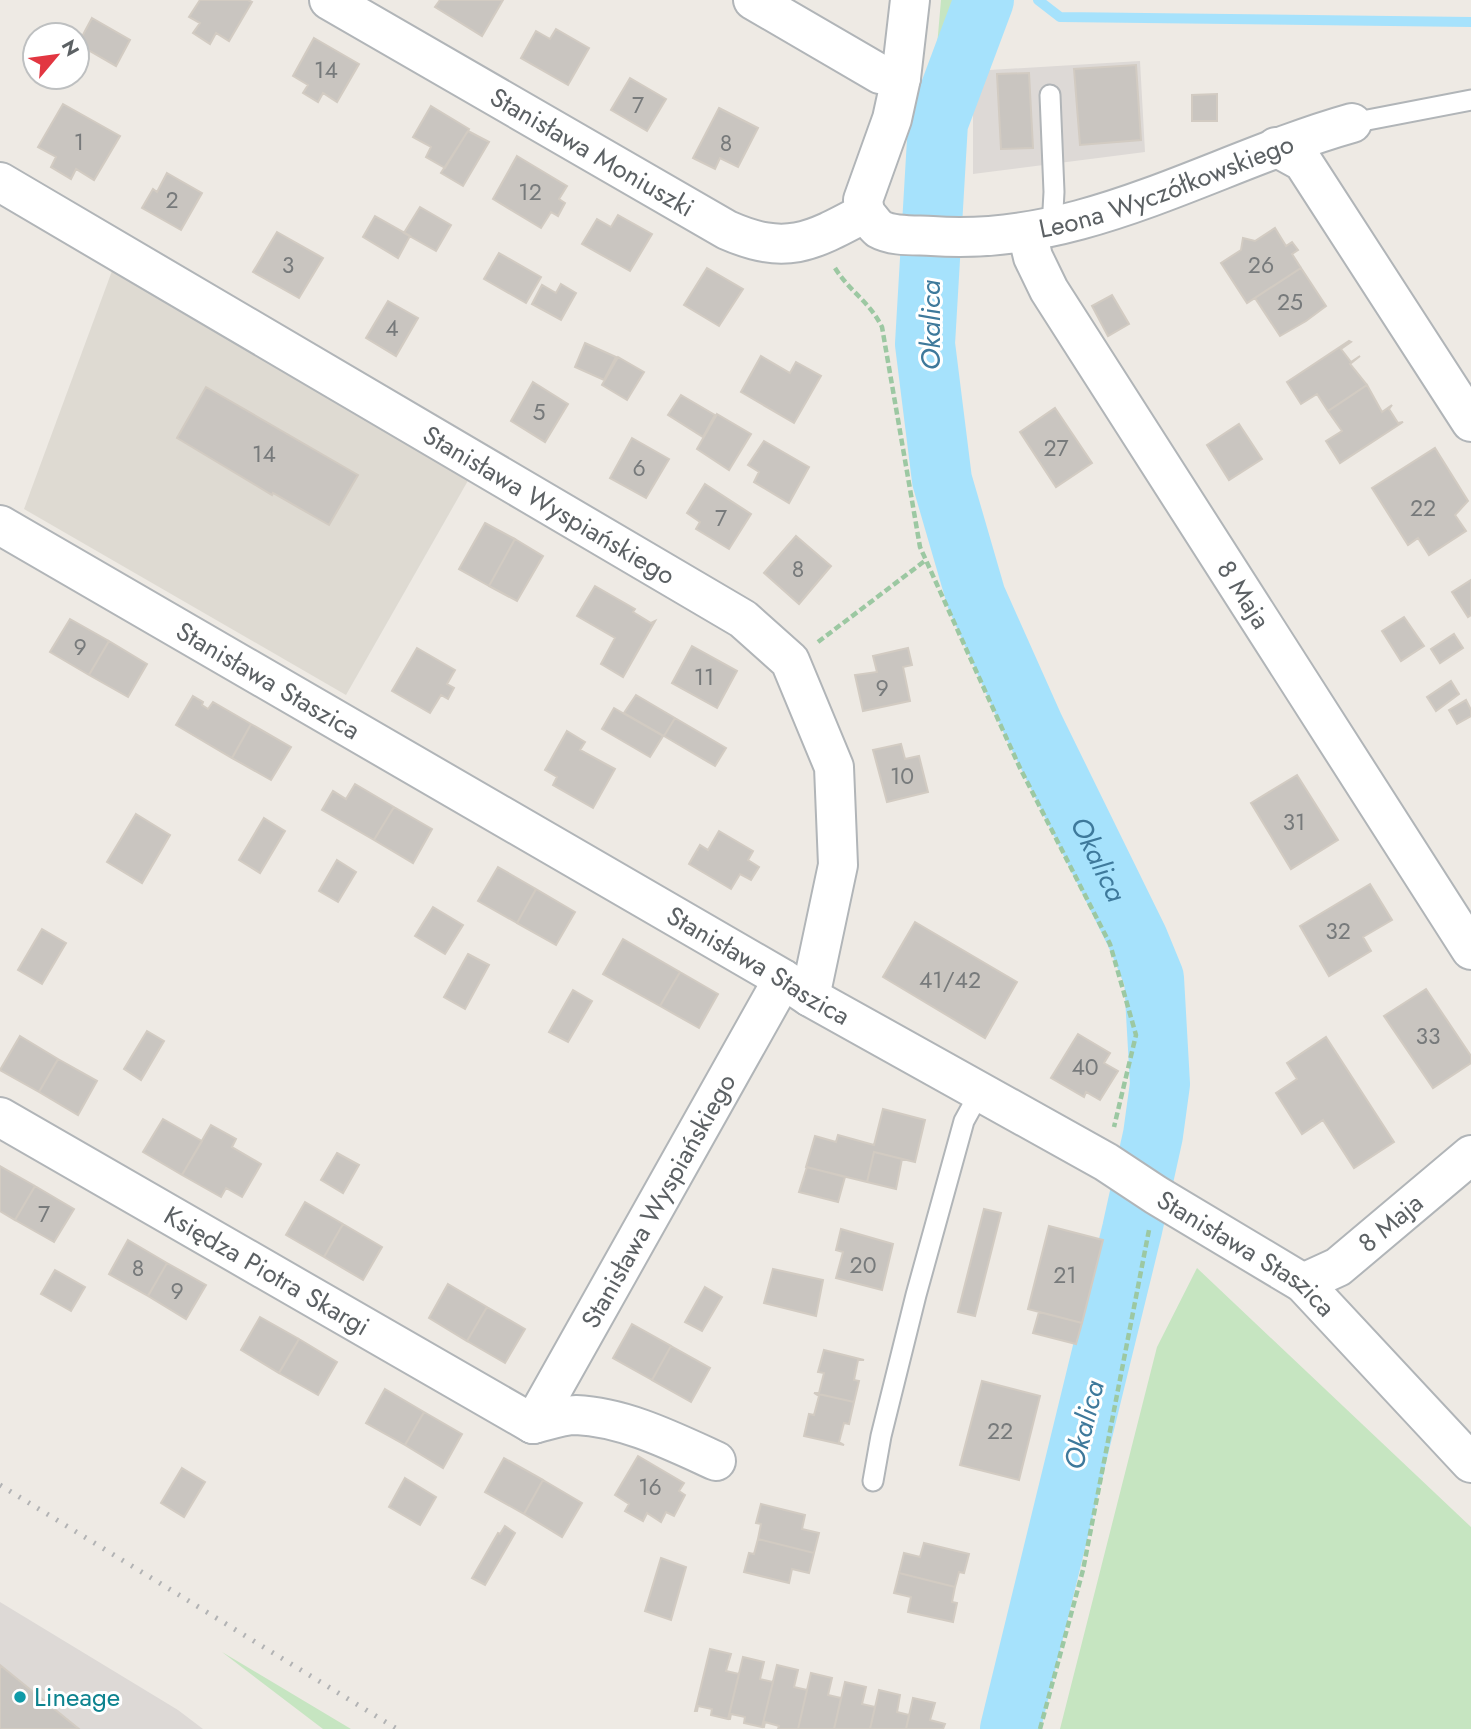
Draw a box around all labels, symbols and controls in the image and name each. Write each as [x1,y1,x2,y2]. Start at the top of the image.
north arrow [21,21,91,91]
text: N [55,35,86,61]
house number: 14 [314,53,338,87]
street label: Stanisława Moniuszki [483,78,701,226]
house number: 7 [632,88,644,122]
house number: 1 [74,125,84,159]
street label: Leona Wyczółkowskiego [1035,125,1299,248]
house number: 8 [720,126,732,160]
house number: 12 [518,175,542,209]
house number: 2 [165,183,179,217]
house number: 3 [282,248,294,282]
house number: 26 [1248,248,1274,282]
water label: Okalica [910,279,951,370]
house number: 25 [1277,285,1303,319]
house number: 4 [385,311,399,345]
house number: 5 [533,395,546,429]
street label: Stanisława Wyspiańskiego [416,416,682,594]
house number: 27 [1043,431,1069,465]
house number: 14 [252,437,276,471]
house number: 6 [632,451,646,485]
house number: 22 [1410,491,1436,525]
house number: 7 [715,501,727,535]
house number: 8 [792,552,804,586]
street label: 8 Maja [1208,553,1280,636]
street label: Stanisława Staszica [169,612,367,749]
house number: 9 [73,630,87,664]
house number: 11 [694,660,714,694]
house number: 9 [875,671,889,705]
house number: 10 [890,759,914,793]
house number: 31 [1283,805,1305,839]
water label: Okalica [1060,809,1137,909]
street label: Stanisława Staszica [659,896,857,1035]
house number: 32 [1325,914,1351,948]
house number: 41/42 [919,963,981,997]
house number: 33 [1415,1019,1441,1053]
house number: 40 [1071,1050,1099,1084]
street label: Stanisława Wyspiańskiego [572,1066,745,1335]
street label: Stanisława Staszica [1150,1181,1344,1325]
street label: 8 Maja [1350,1184,1431,1261]
street label: Księdza Piotra Skargi [157,1196,377,1345]
house number: 7 [38,1197,50,1231]
house number: 20 [850,1248,876,1282]
house number: 8 [132,1251,144,1285]
house number: 21 [1053,1258,1077,1292]
house number: 9 [170,1274,184,1308]
water label: Okalica [1053,1376,1115,1474]
house number: 22 [987,1414,1013,1448]
house number: 16 [638,1470,662,1504]
place label: Lineage [34,1678,120,1716]
marker: Lineage [12,1689,28,1705]

